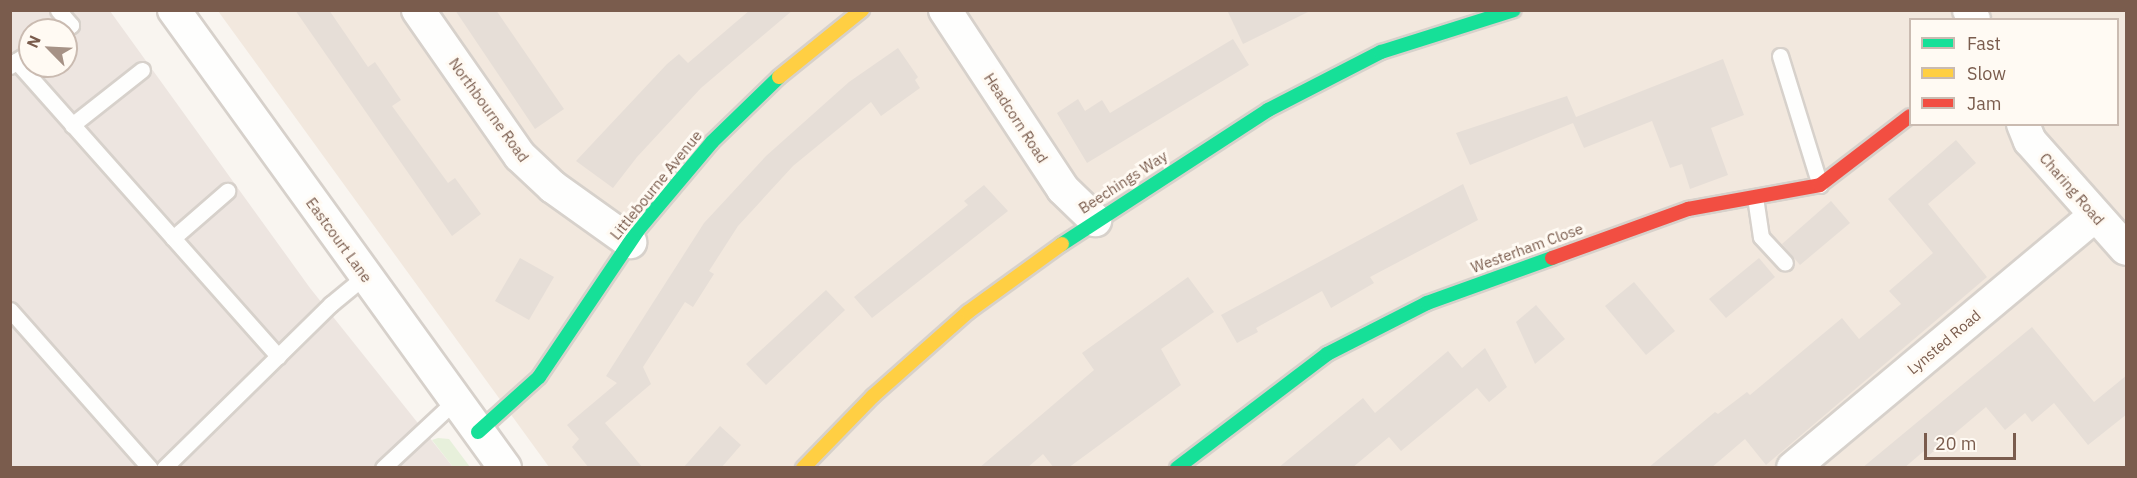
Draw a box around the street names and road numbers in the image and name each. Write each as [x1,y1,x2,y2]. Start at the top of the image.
street label: Northbourne Road [445,54,533,166]
street label: Headcorn Road [980,70,1052,166]
street label: Littlebourne Avenue [606,127,706,243]
street label: Beechings Way [1075,147,1171,217]
street label: Charing Road [2036,149,2108,229]
street label: Eastcourt Lane [302,194,376,286]
street label: Westerham Close [1468,219,1586,277]
street label: Lynsted Road [1904,306,1984,378]

